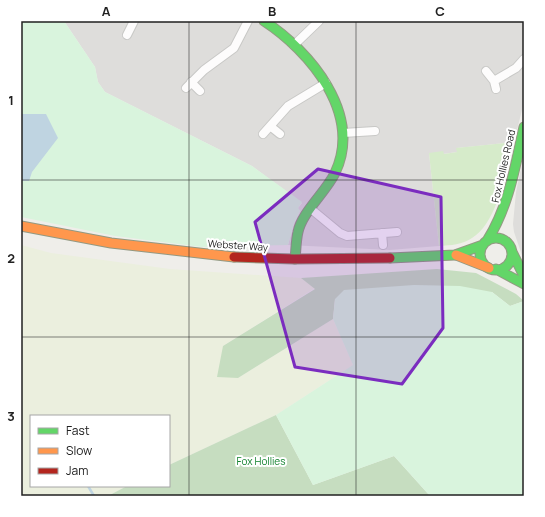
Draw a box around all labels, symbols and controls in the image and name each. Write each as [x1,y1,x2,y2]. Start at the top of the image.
text: A [102,2,111,20]
text: B [268,2,276,20]
text: C [435,2,445,20]
text: 1 [8,91,14,109]
street label: Fox Hollies Road [488,128,518,204]
street label: Webster Way [207,236,269,254]
text: 2 [7,249,15,267]
text: 3 [7,407,15,425]
legend [30,415,170,487]
text: Fast [66,422,90,439]
text: Slow [66,442,92,459]
park label: Fox Hollies [237,454,285,468]
text: Jam [66,462,88,479]

